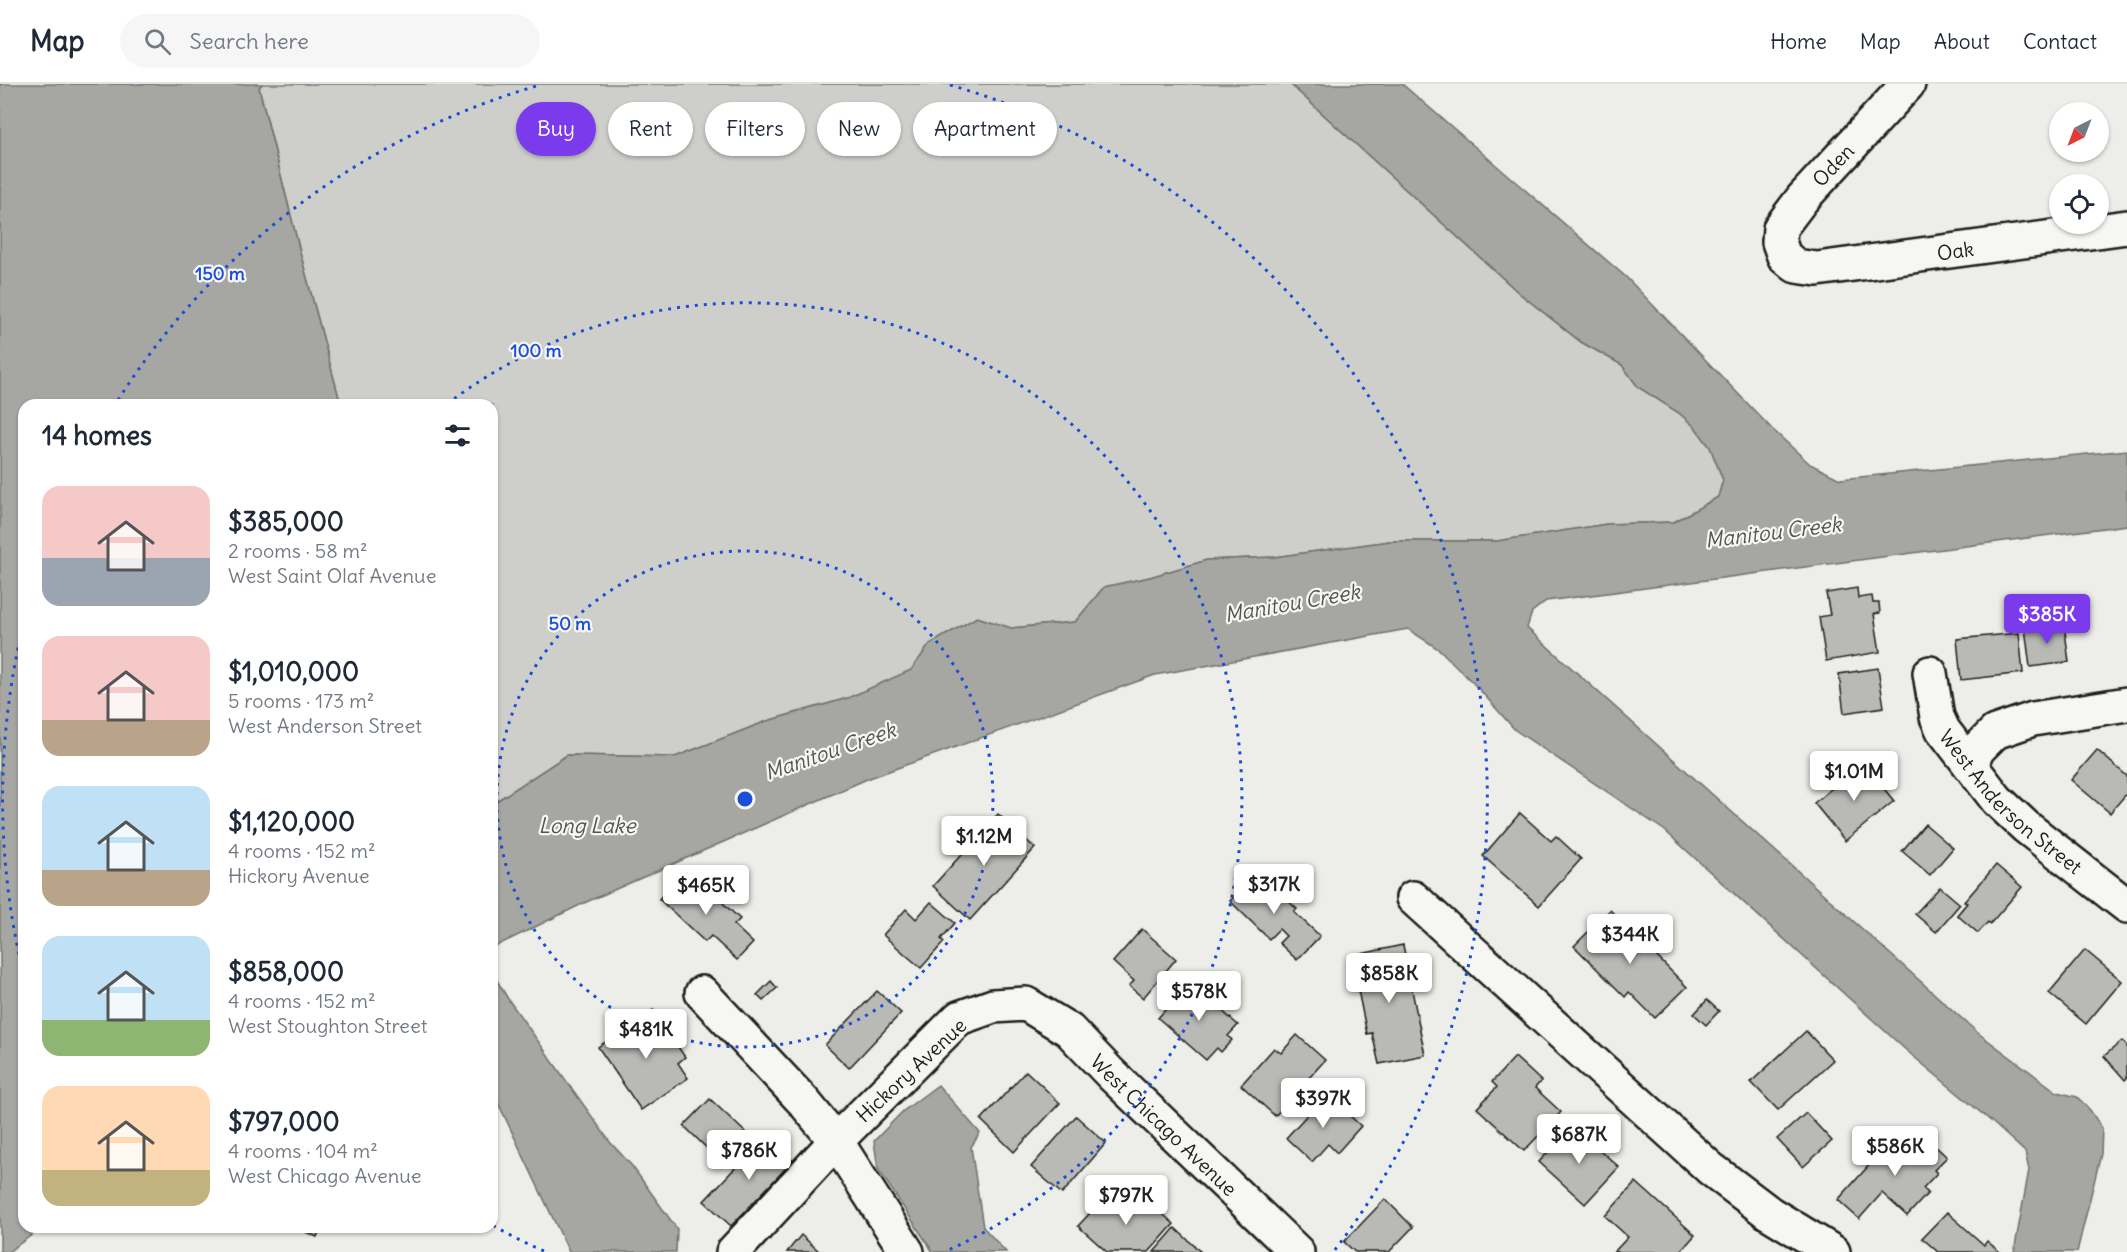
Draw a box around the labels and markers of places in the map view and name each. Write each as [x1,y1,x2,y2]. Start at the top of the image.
pin: $385K [2005,594,2089,645]
pin: $1.01M [1805,751,1903,802]
centre of rings [735,789,755,809]
pin: $1.12M [935,816,1033,867]
pin: $317K [1232,864,1316,915]
pin: $465K [664,865,748,916]
pin: $344K [1588,914,1672,965]
pin: $858K [1347,953,1431,1004]
pin: $578K [1157,971,1241,1022]
pin: $481K [604,1009,688,1060]
pin: $397K [1281,1078,1365,1129]
pin: $687K [1537,1114,1621,1165]
pin: $586K [1853,1126,1937,1177]
pin: $786K [707,1130,791,1181]
pin: $797K [1084,1175,1168,1226]

